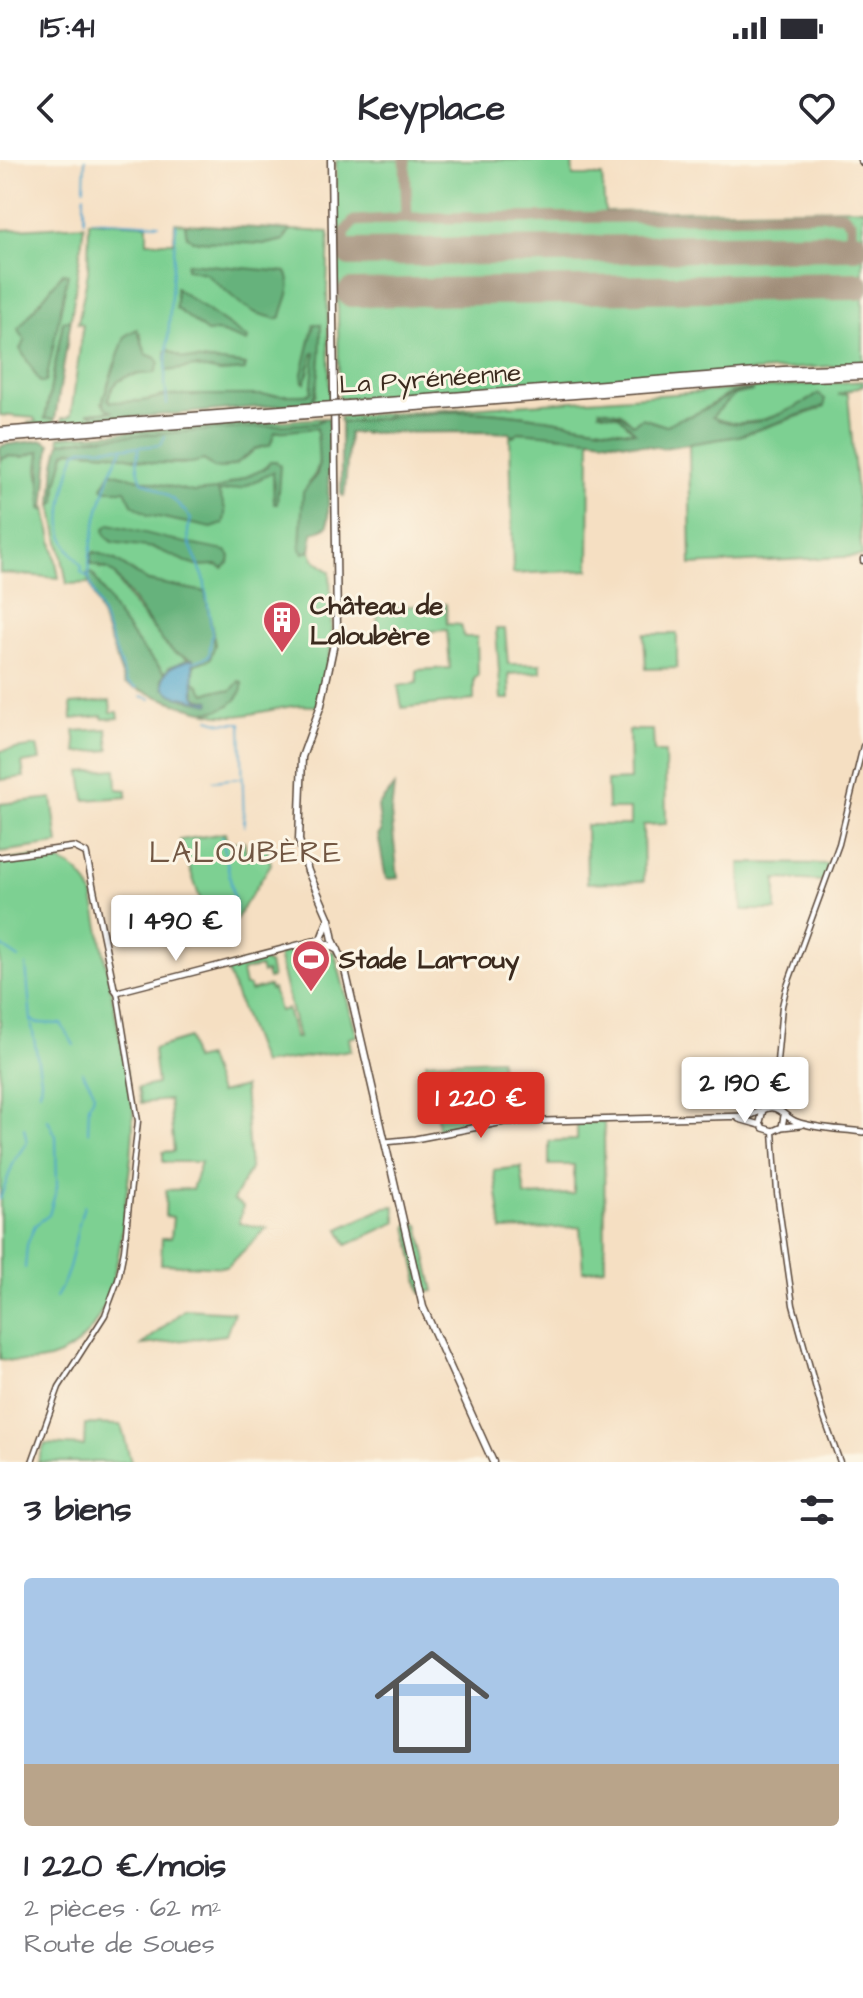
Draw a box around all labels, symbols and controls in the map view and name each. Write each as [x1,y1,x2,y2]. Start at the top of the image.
text: 15:41 [40,7,94,49]
text: Keyplace [358,83,505,134]
icon: back [24,86,68,130]
icon: heart [795,86,839,130]
street label: La Pyrénéenne [338,355,522,405]
place label: Château de Laloubère [310,588,443,654]
building icon: Château de Laloubère [261,599,303,654]
district label: LALOUBÈRE [149,832,343,874]
pin: 1 490 € [102,895,250,963]
text: 1 490 € [129,903,223,939]
sports icon: Stade Larrouy [290,938,332,993]
place label: Stade Larrouy [338,942,520,981]
pin: 2 190 € [671,1057,819,1125]
text: 2 190 € [700,1065,790,1101]
pin: 1 220 € [407,1072,555,1140]
text: 1 220 € [436,1080,526,1116]
text: 3 biens [24,1486,132,1534]
icon: filters [795,1488,839,1532]
icon: home [360,1630,504,1774]
text: 1 220 €/mois [24,1842,226,1890]
text: 2 pièces · 62 m² [24,1890,221,1926]
text: Route de Soues [24,1926,215,1962]

